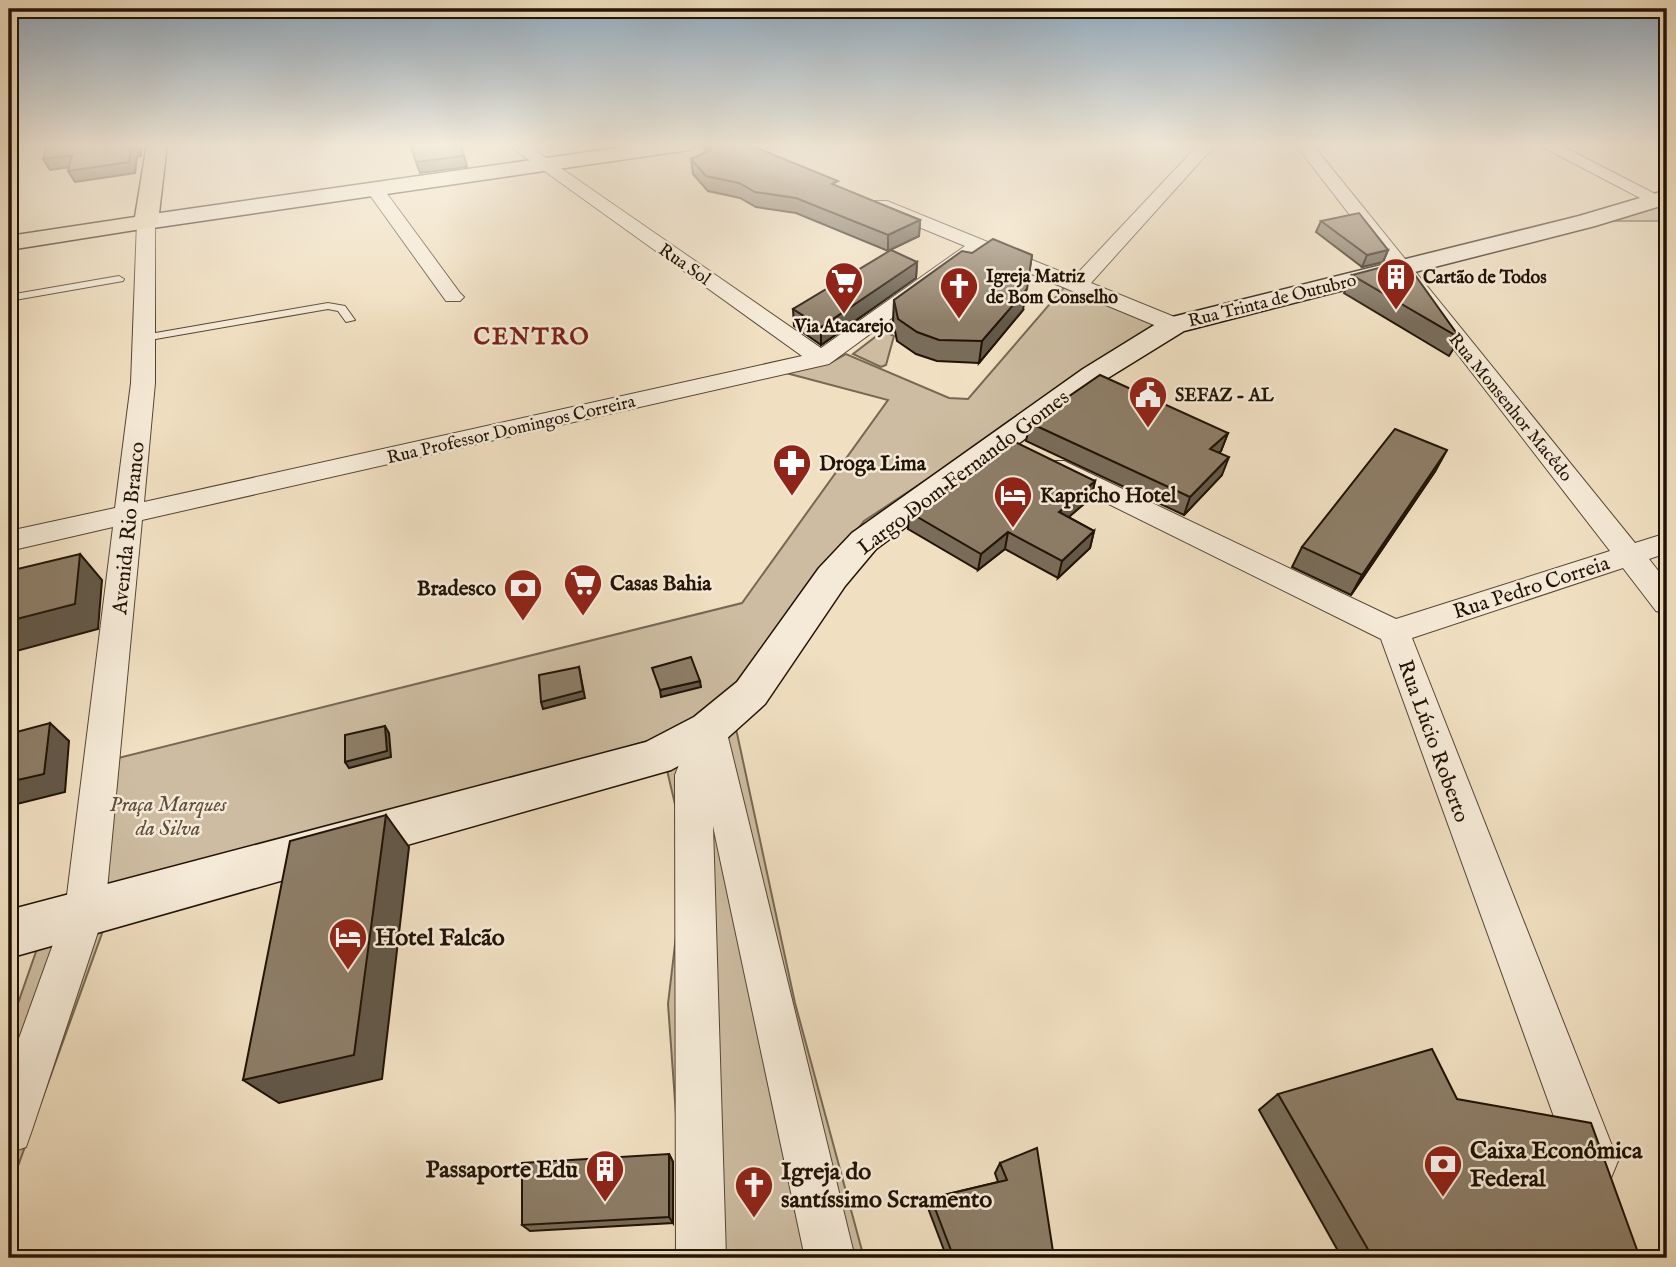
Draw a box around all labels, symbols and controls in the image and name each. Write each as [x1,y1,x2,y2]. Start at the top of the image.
street label: Rua Sol [654,239,715,291]
building icon: Cartão de Todos [1375,256,1417,311]
supermarket icon: Via Atacarejo [823,260,865,315]
church icon: Igreja Matriz de Bom Conselho [938,265,980,320]
place label: Igreja Matriz de Bom Conselho [986,266,1118,310]
place label: Cartão de Todos [1423,267,1547,290]
street label: Rua Trinta de Outubro [1186,269,1359,333]
place label: Via Atacarejo [794,316,894,339]
district label: CENTRO [473,323,591,352]
street label: Rua Monsenhor Macêdo [1443,329,1577,487]
public building icon: SEFAZ - AL [1127,374,1169,429]
street label: Largo Dom Fernando Gomes [853,385,1075,562]
place label: SEFAZ - AL [1175,385,1275,408]
street label: Rua Professor Domingos Correira [385,391,638,470]
street label: Avenida Rio Branco [107,440,152,617]
pharmacy icon: Droga Lima [771,442,813,497]
place label: Droga Lima [819,451,927,478]
hotel icon: Kapricho Hotel [992,474,1034,529]
place label: Kapricho Hotel [1040,483,1178,510]
street label: Rua Pedro Correia [1450,550,1614,626]
supermarket icon: Casas Bahia [562,562,604,617]
bank icon: Bradesco [502,567,544,622]
place label: Casas Bahia [610,571,712,598]
place label: Bradesco [417,576,497,603]
street label: Rua Lúcio Roberto [1391,657,1475,826]
park label: Praça Marques da Silva [109,792,228,843]
hotel icon: Hotel Falcão [327,916,369,971]
place label: Hotel Falcão [375,923,505,954]
place label: Caixa Econômica Federal [1470,1136,1643,1195]
bank icon: Caixa Econômica Federal [1422,1143,1464,1198]
building icon: Passaporte Edu [584,1148,626,1203]
place label: Passaporte Edu [426,1155,579,1186]
place label: Igreja do santíssimo Scramento [781,1157,992,1216]
church icon: Igreja do santíssimo Scramento [733,1164,775,1219]

